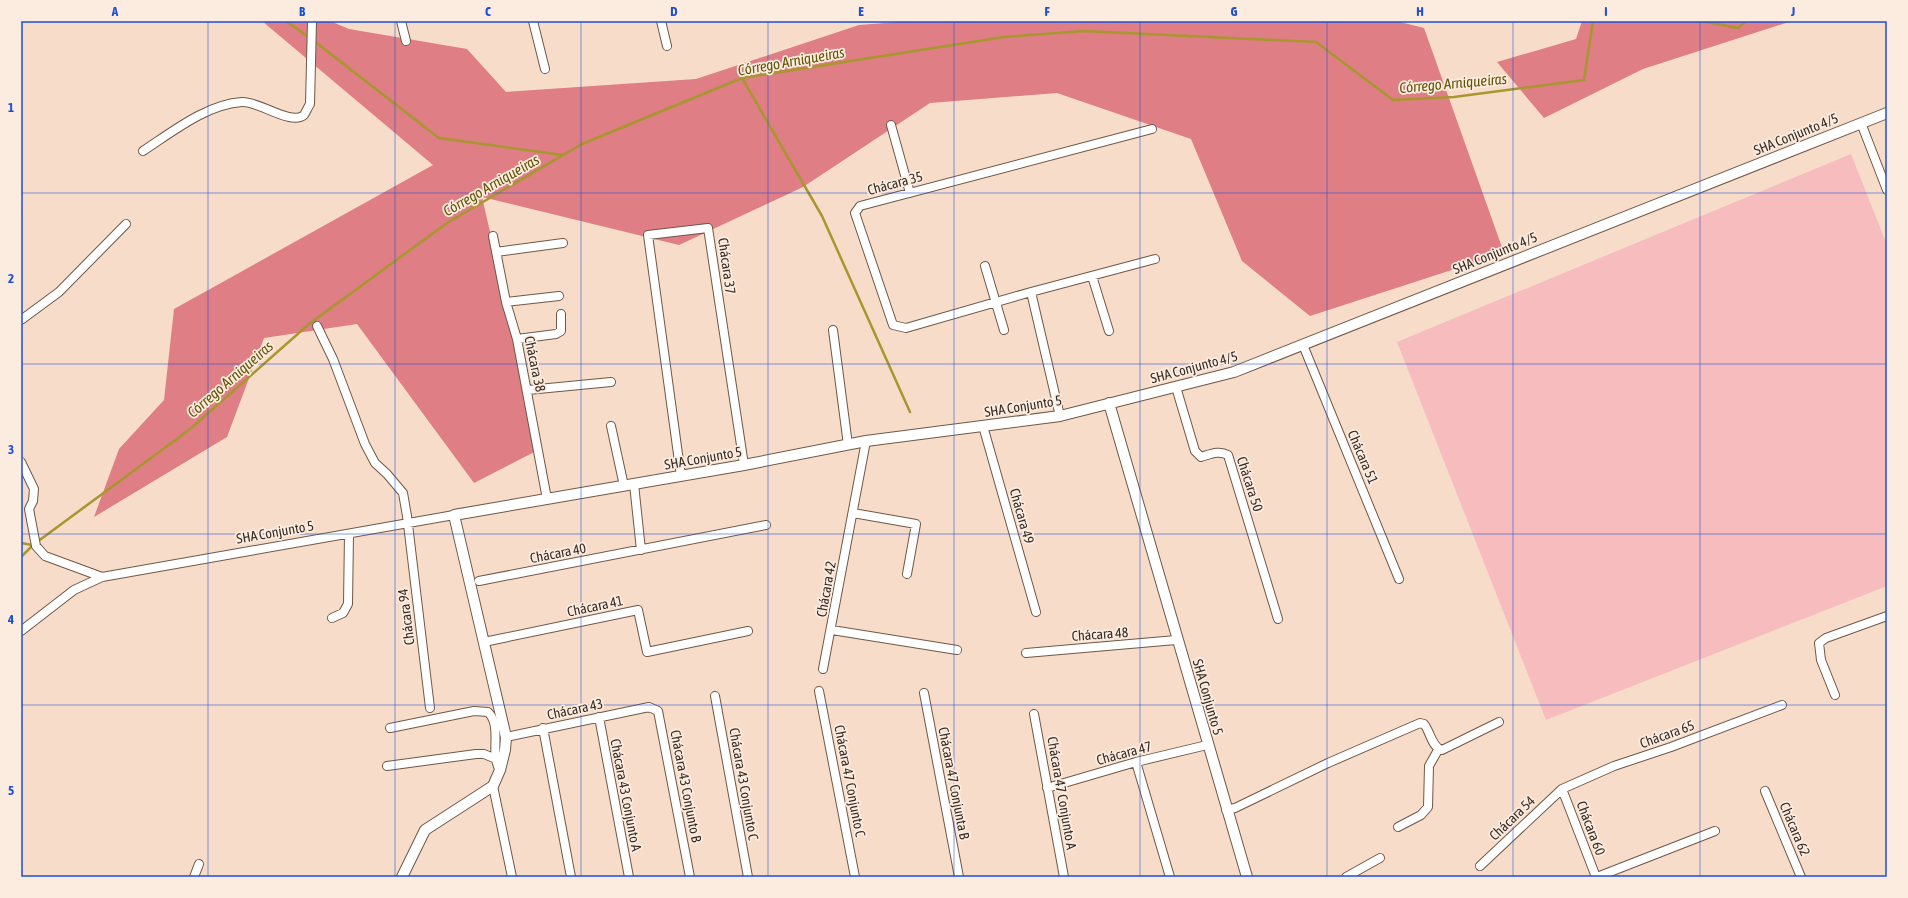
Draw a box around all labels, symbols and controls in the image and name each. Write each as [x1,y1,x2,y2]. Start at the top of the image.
text: A [111,4,119,19]
text: B [299,4,306,19]
text: C [485,4,491,19]
text: D [670,4,678,19]
text: E [858,4,864,19]
text: F [1044,4,1050,19]
text: G [1231,4,1238,19]
text: H [1416,4,1424,19]
text: I [1604,4,1608,19]
text: J [1790,4,1795,19]
water label: Córrego Arniqueiras [736,43,846,79]
water label: Córrego Arniqueiras [1398,70,1508,96]
text: 1 [8,100,14,115]
street label: SHA Conjunto 4/5 [1751,110,1841,158]
water label: Córrego Arniqueiras [440,151,542,219]
street label: Chácara 35 [866,168,924,198]
street label: SHA Conjunto 4/5 [1450,229,1540,277]
street label: Chácara 37 [715,237,739,295]
text: 2 [8,271,14,286]
street label: Chácara 38 [521,335,549,394]
water label: Córrego Arniqueiras [184,337,276,421]
street label: SHA Conjunto 4/5 [1149,348,1239,386]
street label: SHA Conjunto 5 [983,392,1063,420]
street label: Chácara 51 [1345,428,1381,486]
text: 3 [8,442,14,457]
street label: SHA Conjunto 5 [663,443,743,473]
street label: Chácara 50 [1234,455,1267,514]
street label: Chácara 49 [1006,487,1038,545]
street label: SHA Conjunto 5 [235,517,315,547]
street label: Chácara 40 [529,540,588,566]
street label: Chácara 42 [813,560,839,618]
street label: Chácara 94 [395,587,417,646]
street label: Chácara 41 [566,592,624,620]
text: 4 [7,612,14,627]
street label: Chácara 48 [1071,624,1129,644]
street label: SHA Conjunto 5 [1190,657,1226,737]
street label: Chácara 43 [546,695,604,723]
street label: Chácara 65 [1638,717,1696,751]
street label: Chácara 47 Conjunto C [831,724,869,839]
street label: Chácara 47 Conjunta B [935,725,973,841]
street label: Chácara 43 Conjunto C [726,727,762,842]
street label: Chácara 43 Conjunto B [667,728,705,844]
street label: Chácara 47 Conjunto A [1044,735,1080,851]
street label: Chácara 43 Conjunto A [607,737,645,853]
street label: Chácara 47 [1095,738,1153,768]
text: 5 [8,783,14,798]
street label: Chácara 54 [1486,792,1538,843]
street label: Chácara 60 [1573,799,1609,858]
street label: Chácara 62 [1777,800,1813,858]

